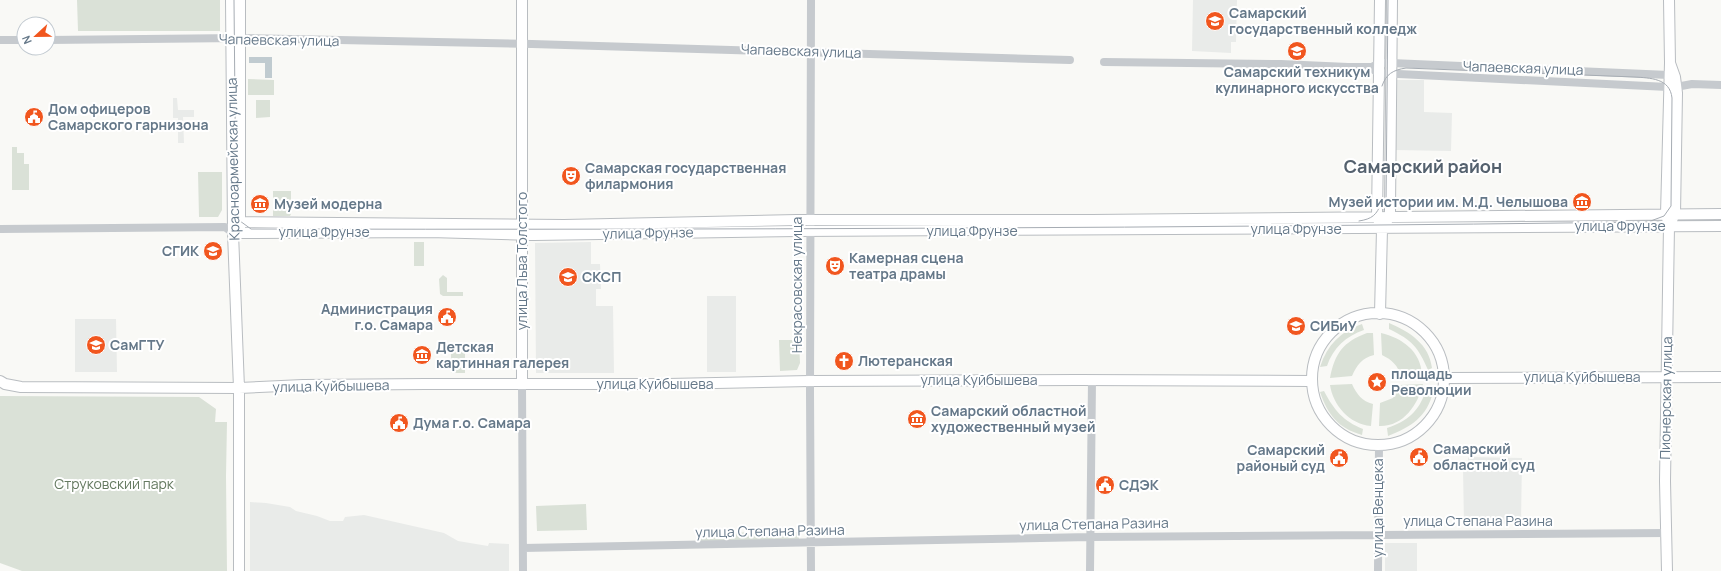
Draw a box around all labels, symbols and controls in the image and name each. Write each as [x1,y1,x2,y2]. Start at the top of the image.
place label: Самарский государственный колледж [1229,3,1417,38]
school or university icon: Самарский государственный колледж [1204,10,1226,32]
north arrow [16,16,56,56]
street label: Чапаевская улица [218,29,340,50]
text: N [18,33,35,46]
street label: Чапаевская улица [740,39,862,62]
school or university icon: Самарский техникум кулинарного искусства [1286,40,1308,62]
street label: Чапаевская улица [1462,56,1584,79]
place label: Самарский техникум кулинарного искусства [1215,62,1379,97]
street label: Красноармейская улица [222,77,243,241]
place label: Дом офицеров Самарского гарнизона [48,99,209,134]
public building icon: Дом офицеров Самарского гарнизона [23,106,45,128]
district label: Самарский район [1344,154,1502,178]
place label: Самарская государственная филармония [585,158,786,193]
theatre icon: Самарская государственная филармония [560,165,582,187]
museum icon: Музей истории им. М.Д. Челышова [1571,191,1593,213]
street label: улица Льва Толстого [512,192,531,330]
place label: Музей истории им. М.Д. Челышова [1328,192,1568,211]
museum icon: Музей модерна [249,193,271,215]
place label: Музей модерна [274,194,382,213]
street label: улица Фрунзе [1574,216,1666,235]
street label: Некрасовская улица [787,217,806,353]
street label: улица Фрунзе [1250,219,1342,238]
street label: улица Фрунзе [926,221,1018,240]
street label: улица Фрунзе [278,222,370,241]
street label: улица Фрунзе [602,222,694,243]
school or university icon: СГИК [202,240,224,262]
place label: СГИК [162,241,200,260]
place label: Камерная сцена театра драмы [849,248,963,283]
theatre icon: Камерная сцена театра драмы [824,255,846,277]
school or university icon: СКСП [557,266,579,288]
place label: СКСП [582,267,621,286]
place label: Администрация г.о. Самара [321,299,433,334]
public building icon: Администрация г.о. Самара [436,306,458,328]
school or university icon: СИБиУ [1285,315,1307,337]
place label: СИБиУ [1310,316,1357,335]
school or university icon: СамГТУ [85,334,107,356]
place label: СамГТУ [110,335,164,354]
street label: Пионерская улица [1655,336,1676,460]
place label: Детская картинная галерея [436,337,569,372]
museum icon: Детская картинная галерея [411,344,433,366]
church icon: Лютеранская [833,350,855,372]
place label: Лютеранская [858,351,953,370]
place label: площадь Революции [1391,364,1471,399]
street label: улица Куйбышева [1524,367,1641,386]
street label: улица Куйбышева [921,370,1038,389]
place icon: площадь Революции [1366,371,1388,393]
street label: улица Куйбышева [597,374,714,393]
street label: улица Куйбышева [272,375,390,396]
place label: Самарский областной художественный музей [931,401,1095,436]
museum icon: Самарский областной художественный музей [906,408,928,430]
public building icon: Дума г.о. Самара [388,412,410,434]
place label: Дума г.о. Самара [413,413,531,432]
place label: Самарский областной суд [1433,439,1535,474]
place label: Самарский районый суд [1237,440,1325,475]
public building icon: Самарский областной суд [1408,446,1430,468]
public building icon: Самарский районый суд [1328,447,1350,469]
street label: улица Венцека [1368,459,1387,557]
park label: Струковский парк [54,474,175,493]
public building icon: СДЭК [1094,474,1116,496]
place label: СДЭК [1119,475,1160,494]
street label: улица Степана Разина [1403,511,1553,530]
street label: улица Степана Разина [1019,513,1169,534]
street label: улица Степана Разина [695,520,845,541]

